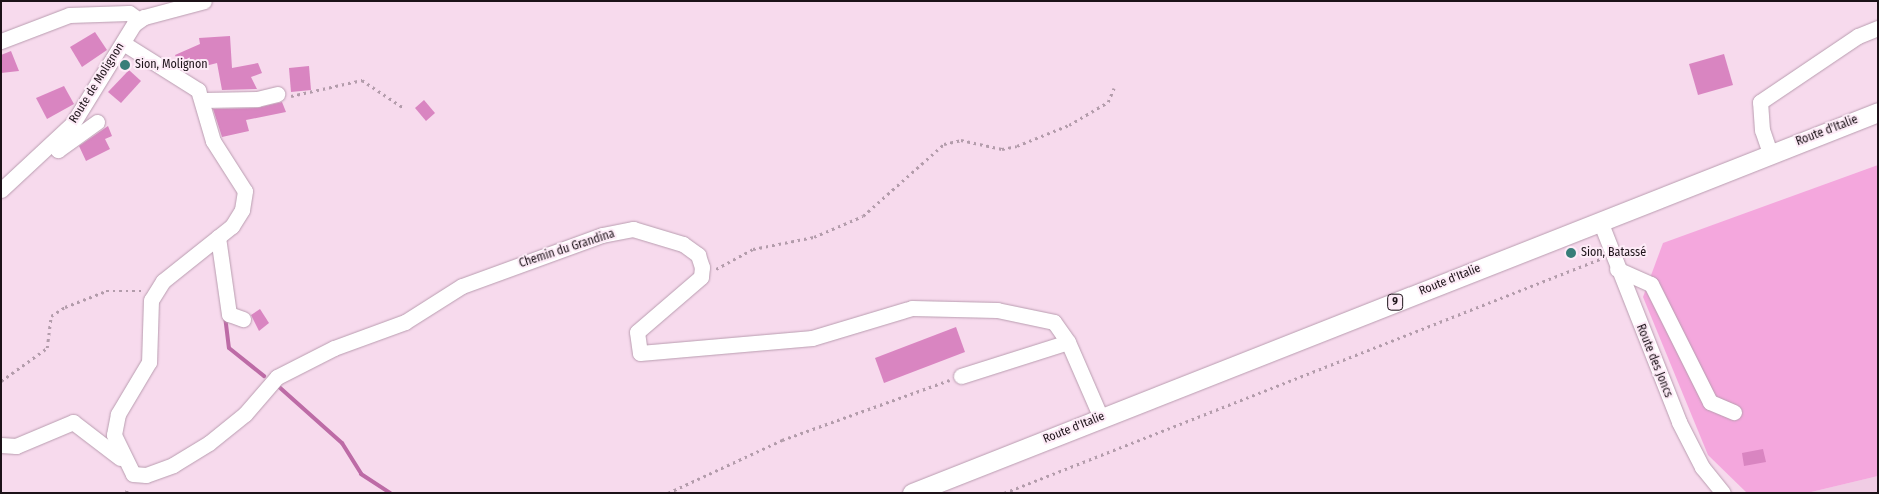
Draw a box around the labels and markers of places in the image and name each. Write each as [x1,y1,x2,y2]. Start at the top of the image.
place label: Sion, Molignon [135,58,208,72]
marker: Sion, Molignon [119,59,131,71]
place label: Sion, Batassé [1581,246,1646,260]
marker: Sion, Batassé [1565,247,1577,259]

